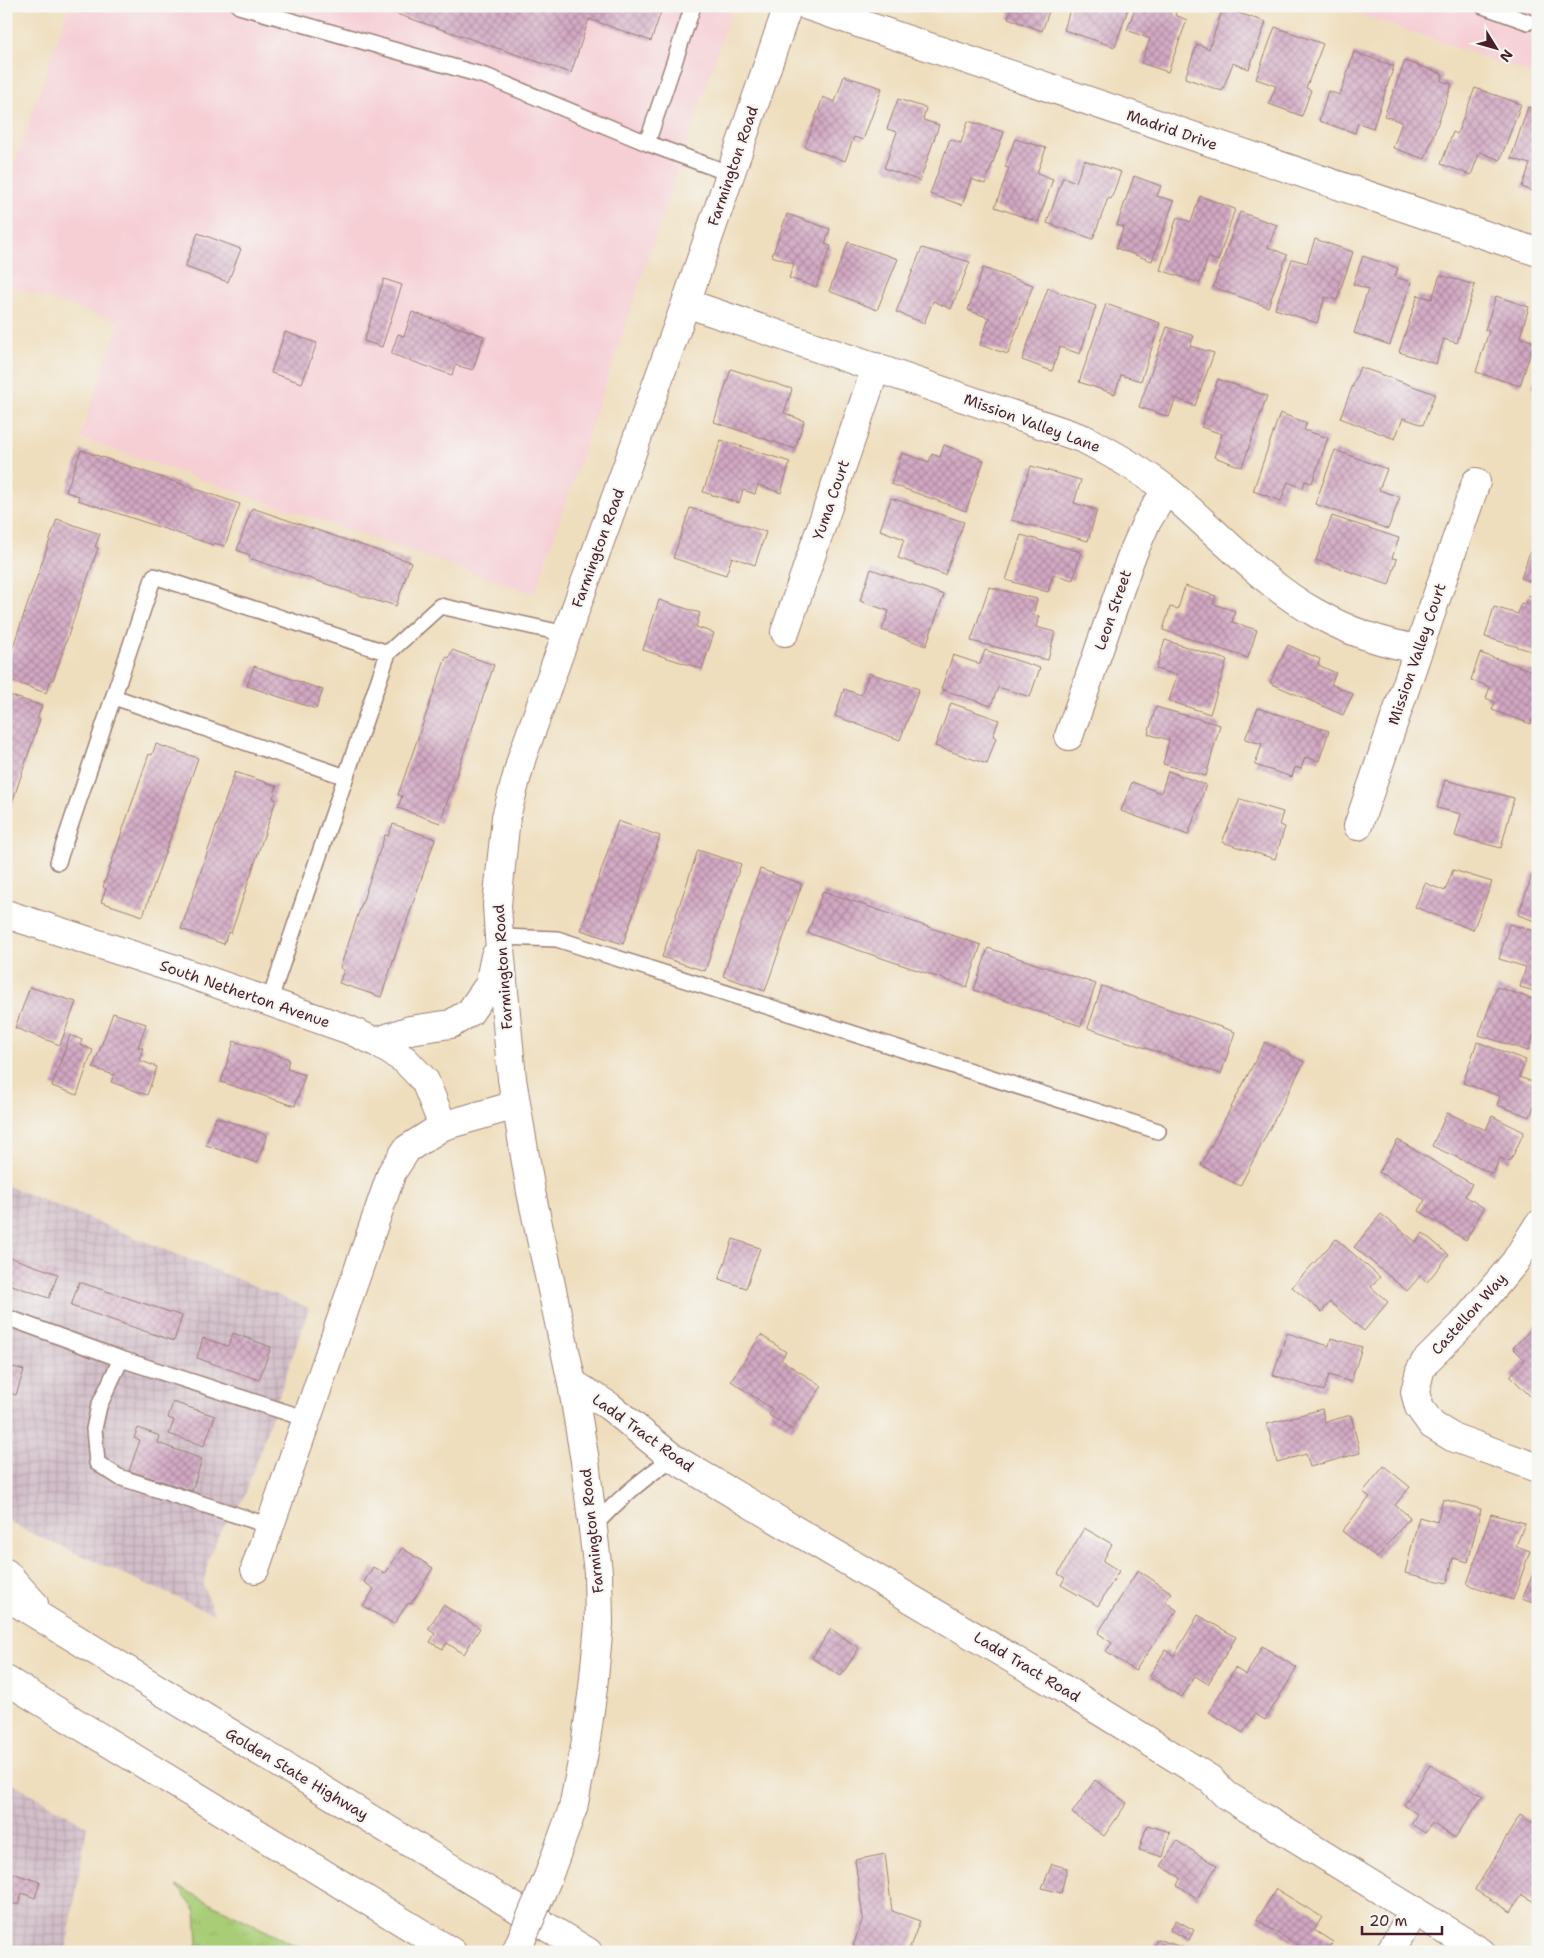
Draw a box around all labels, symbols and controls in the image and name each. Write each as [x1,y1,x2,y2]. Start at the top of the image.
north arrow [1472,22,1522,72]
text: N [1496,46,1517,66]
street label: Farmington Road [703,103,763,229]
street label: Madrid Drive [1124,105,1220,155]
street label: Mission Valley Lane [961,389,1103,457]
street label: Yuma Court [808,457,854,543]
street label: Farmington Road [567,485,629,610]
street label: Leon Street [1090,567,1136,653]
street label: Mission Valley Court [1383,580,1451,728]
street label: Farmington Road [489,903,517,1030]
street label: South Netherton Avenue [157,955,333,1033]
street label: Castellon Way [1427,1269,1511,1359]
street label: Ladd Tract Road [588,1389,698,1477]
street label: Farmington Road [575,1467,609,1594]
street label: Ladd Tract Road [970,1627,1084,1707]
street label: Golden State Highway [222,1723,372,1825]
scale bar [1362,1903,1442,1935]
text: 20 m [1369,1911,1408,1931]

